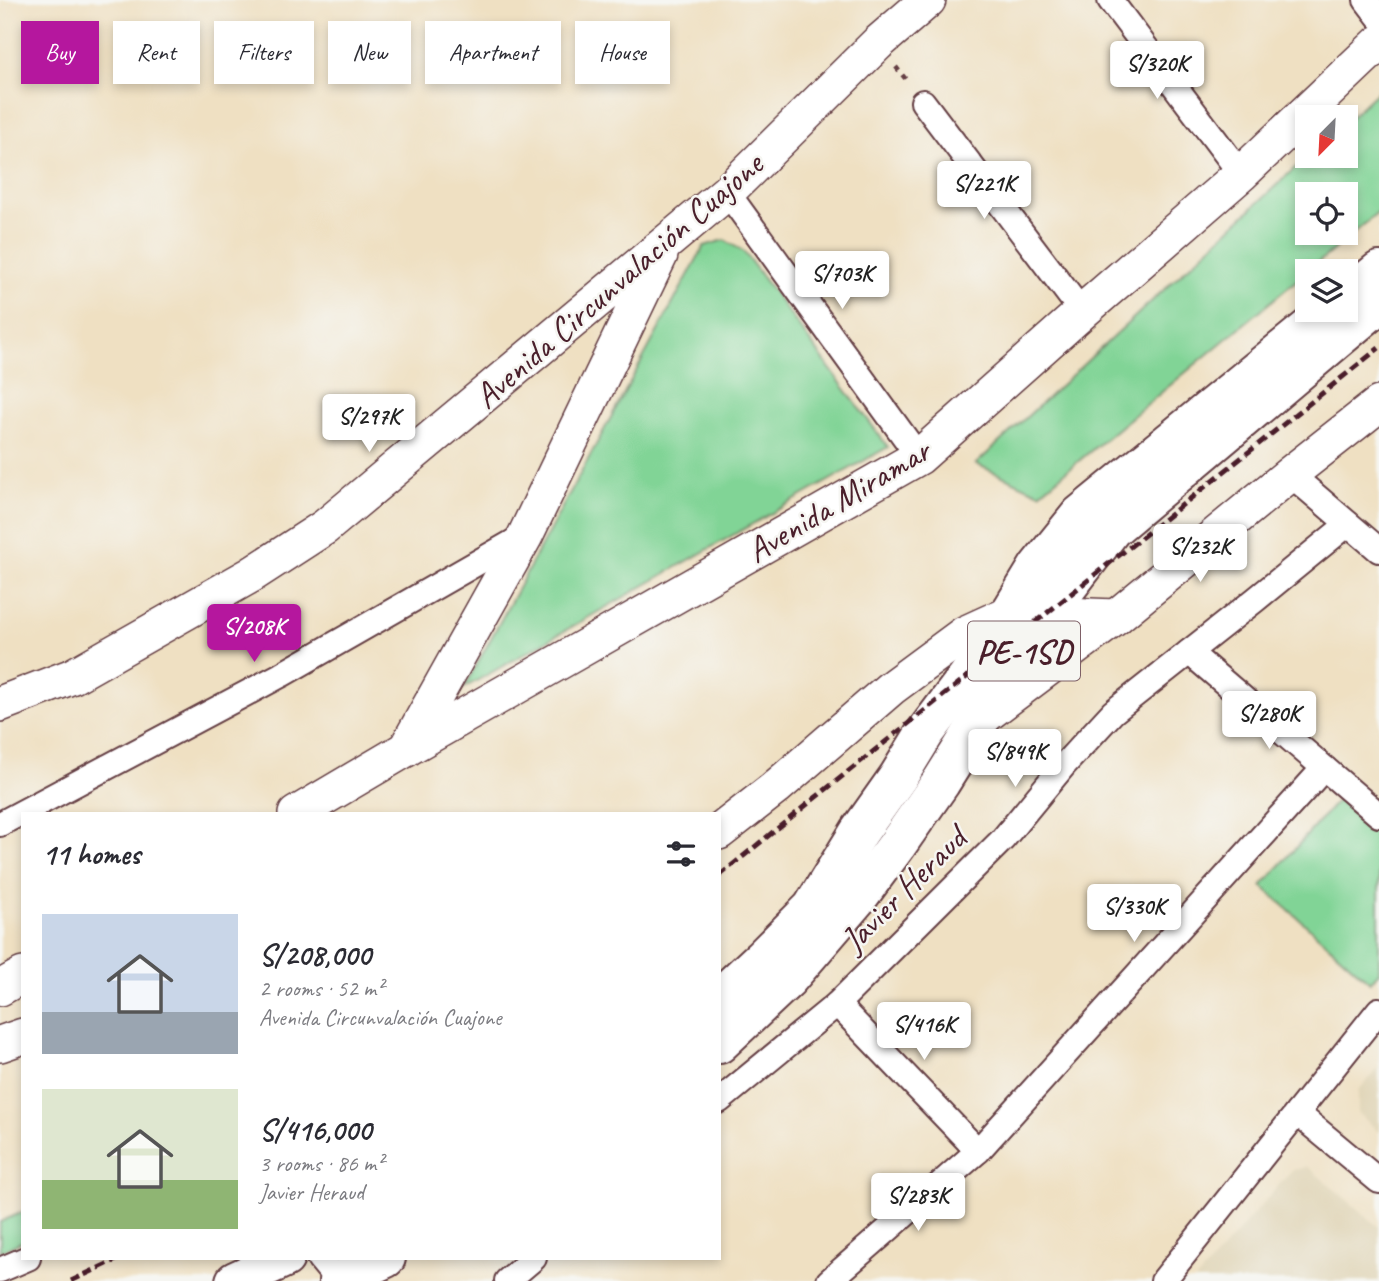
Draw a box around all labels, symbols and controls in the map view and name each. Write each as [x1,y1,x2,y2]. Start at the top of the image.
chip: Buy [21,21,99,84]
chip: Rent [113,21,200,84]
chip: Filters [214,21,314,84]
chip: New [328,21,411,84]
chip: Apartment [425,21,561,84]
chip: House [575,21,670,84]
pin: S/320K [1100,42,1214,101]
text: S/320K [1126,49,1188,78]
north arrow [1295,105,1358,168]
map controls [1295,105,1358,322]
street label: Avenida Circunvalación Cuajone [464,141,774,418]
pin: S/221K [927,162,1041,221]
text: S/221K [953,169,1015,198]
button: locate [1295,182,1358,245]
pin: S/703K [785,252,899,311]
text: S/703K [811,259,873,288]
button: layers [1295,259,1358,322]
pin: S/297K [312,394,426,454]
text: S/297K [338,402,400,431]
street label: Avenida Miramar [738,427,940,573]
pin: S/232K [1143,524,1257,584]
text: S/232K [1169,532,1231,561]
pin: S/208K [197,604,311,664]
text: S/208K [223,612,285,641]
road number: PE-1SD [968,622,1080,680]
pin: S/280K [1212,692,1326,751]
text: S/280K [1238,699,1300,728]
pin: S/849K [958,730,1072,789]
text: S/849K [984,737,1046,766]
street label: Javier Heraud [829,813,980,963]
text: 11 homes [42,835,140,873]
icon: filters [662,835,700,873]
pin: S/330K [1077,884,1191,944]
text: S/330K [1103,892,1165,921]
text: S/208,000 [259,936,371,974]
icon: home [98,942,182,1026]
text: 2 rooms · 52 m² [259,974,383,1003]
pin: S/416K [867,1002,981,1062]
text: Avenida Circunvalación Cuajone [259,1003,501,1032]
text: S/416K [893,1010,955,1039]
text: S/416,000 [259,1111,371,1149]
icon: home [98,1117,182,1201]
text: 3 rooms · 86 m² [259,1149,383,1178]
pin: S/283K [861,1174,975,1233]
text: Javier Heraud [259,1178,364,1207]
text: S/283K [887,1181,949,1210]

